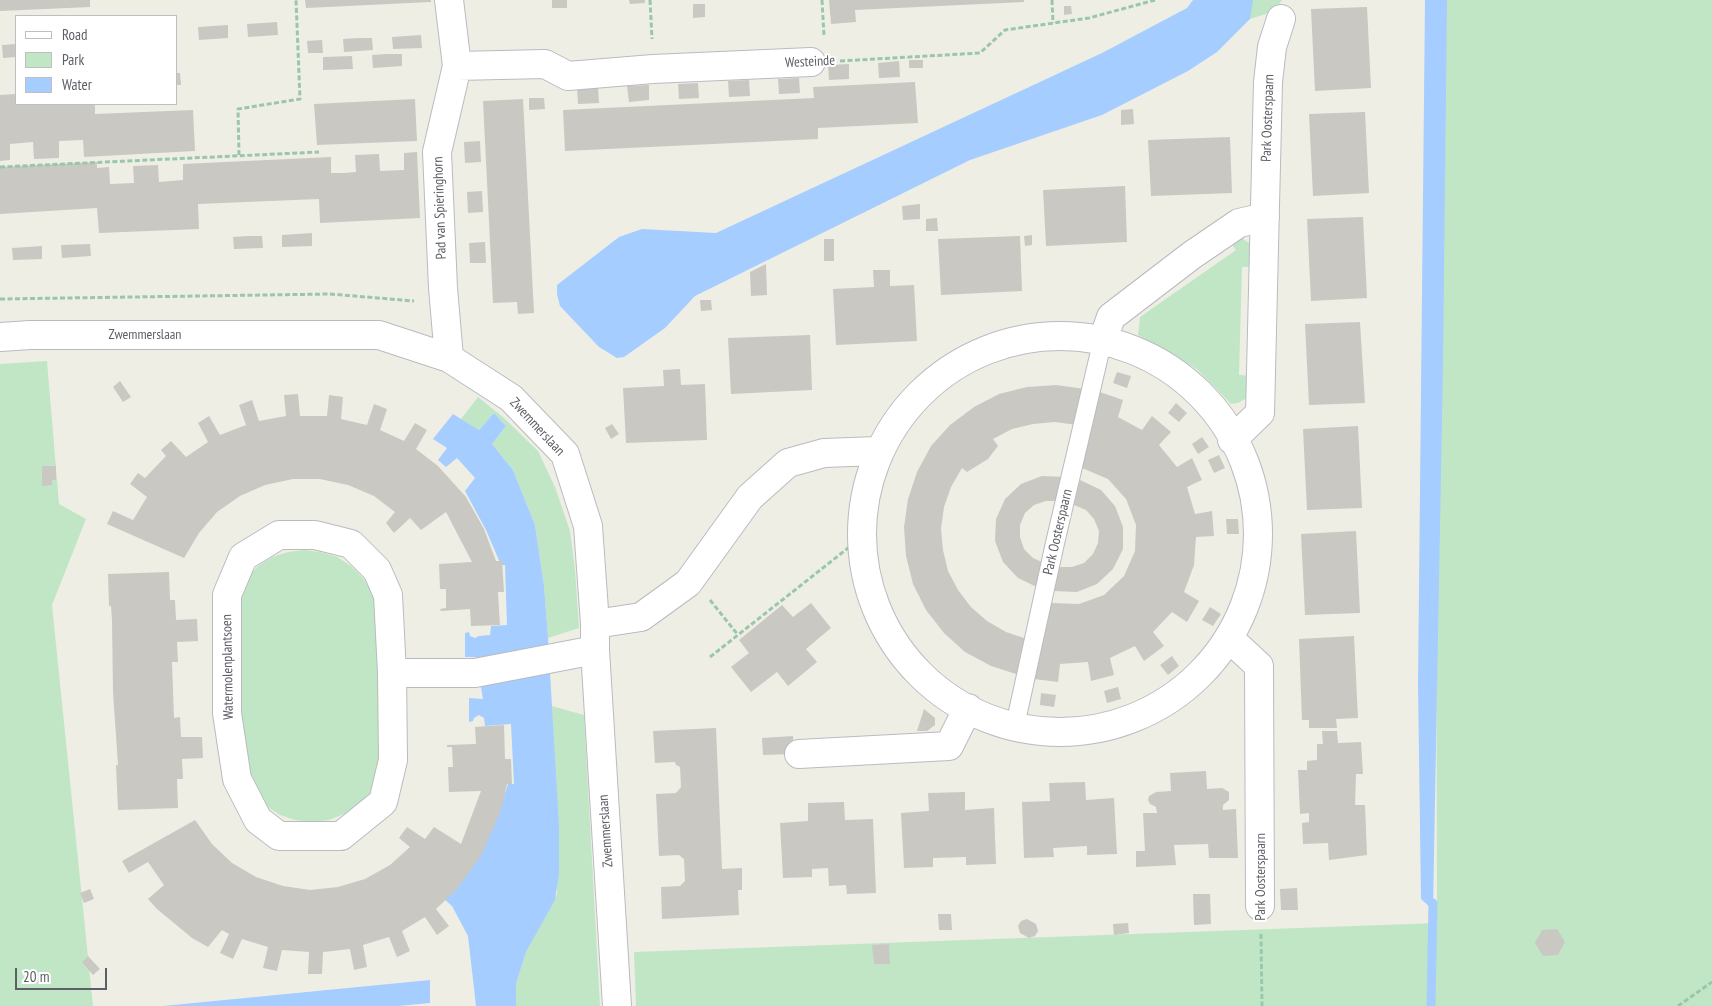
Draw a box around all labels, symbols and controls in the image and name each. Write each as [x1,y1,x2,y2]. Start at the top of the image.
legend [15,15,178,105]
text: Road [62,25,88,44]
text: Park [62,50,84,69]
street label: Westeinde [785,52,835,72]
street label: Park Oosterspaarn [1258,74,1278,162]
text: Water [62,75,92,94]
street label: Pad van Spieringhorn [430,156,450,260]
street label: Zwemmerslaan [109,327,181,343]
street label: Zwemmerslaan [506,395,568,459]
street label: Park Oosterspaarn [1040,487,1076,577]
street label: Watermolenplantsoen [219,614,237,720]
street label: Zwemmerslaan [595,794,617,868]
street label: Park Oosterspaarn [1253,833,1269,921]
scale bar [18,958,110,990]
text: 20 m [23,967,49,986]

